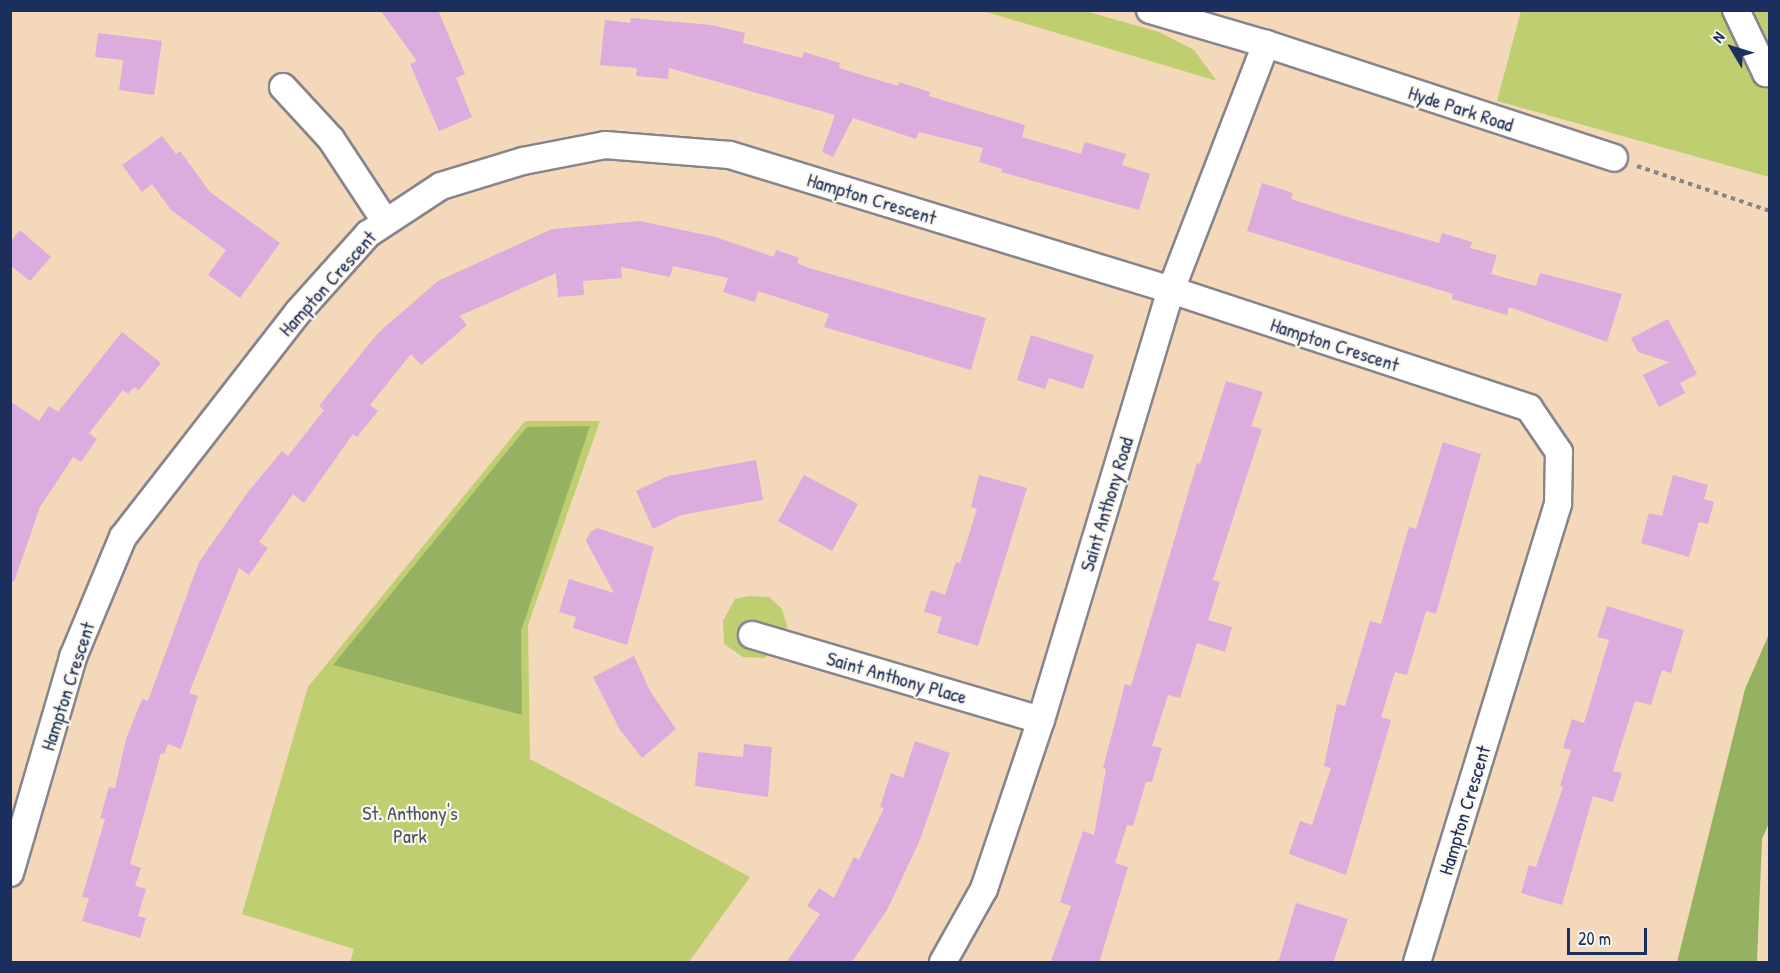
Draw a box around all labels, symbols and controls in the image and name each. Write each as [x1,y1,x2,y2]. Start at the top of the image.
north arrow [1702,18,1762,78]
text: N [1707,27,1729,47]
street label: Hyde Park Road [1405,80,1517,136]
street label: Hampton Crescent [804,167,940,229]
street label: Hampton Crescent [273,225,381,341]
street label: Hampton Crescent [1268,312,1402,376]
street label: Saint Anthony Road [1074,434,1138,574]
street label: Hampton Crescent [35,619,99,753]
street label: Saint Anthony Place [824,646,970,708]
street label: Hampton Crescent [1433,742,1495,878]
park label: St. Anthony's Park [362,800,458,847]
scale bar [1570,916,1650,954]
text: 20 m [1578,926,1611,951]

